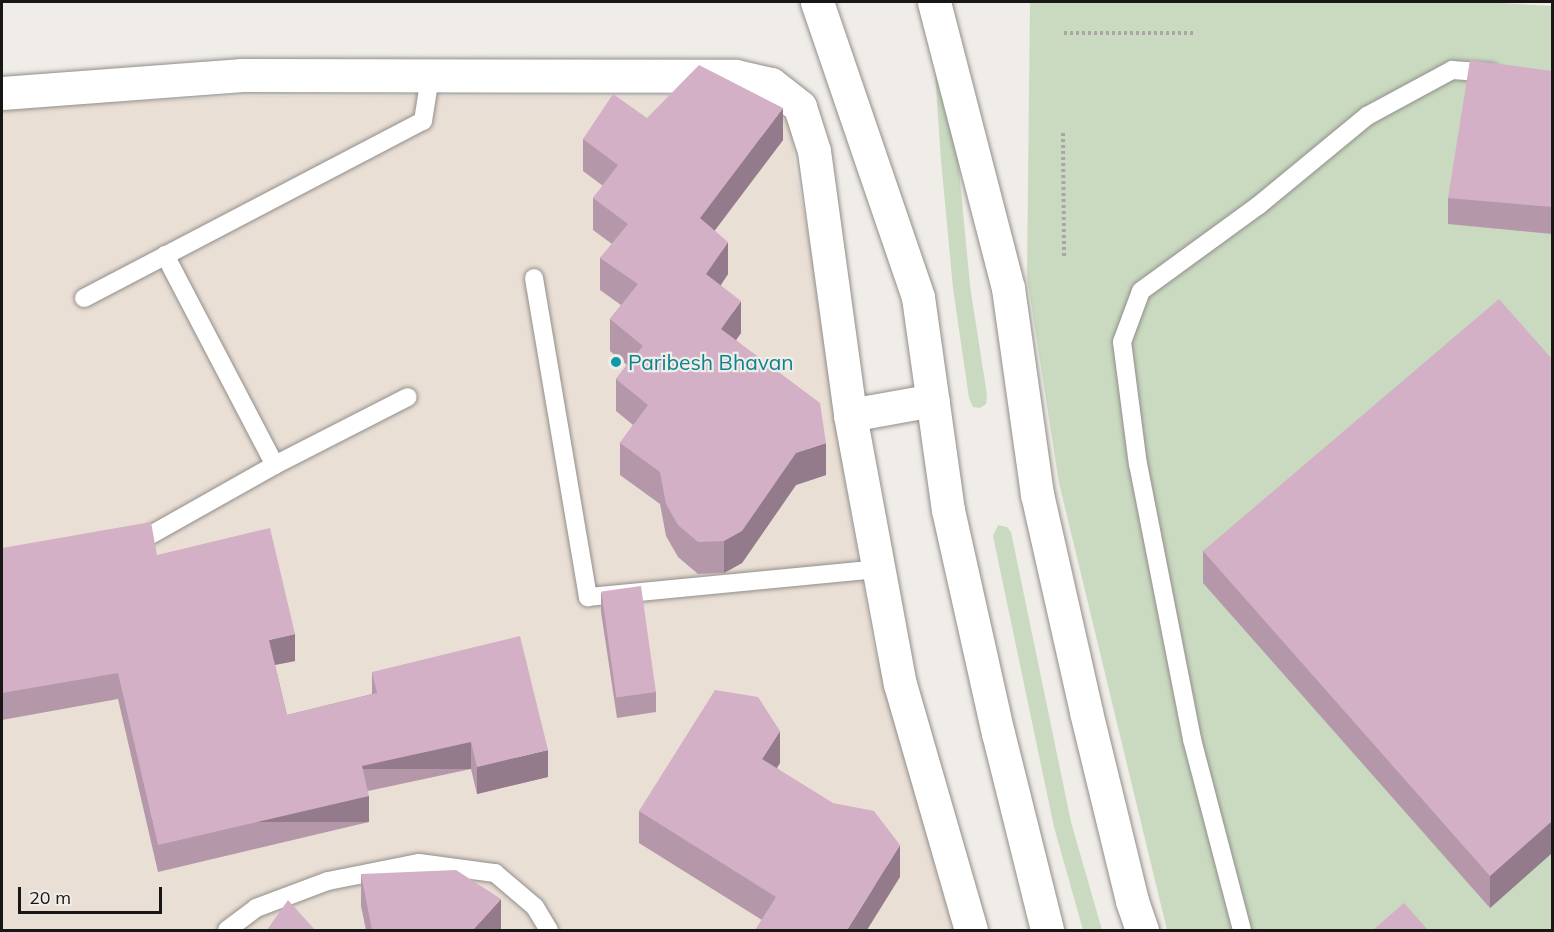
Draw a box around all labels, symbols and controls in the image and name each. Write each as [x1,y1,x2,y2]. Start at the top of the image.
place label: Paribesh Bhavan [628,349,794,375]
marker: Paribesh Bhavan [609,355,623,369]
scale bar [21,875,165,913]
text: 20 m [29,886,71,909]

